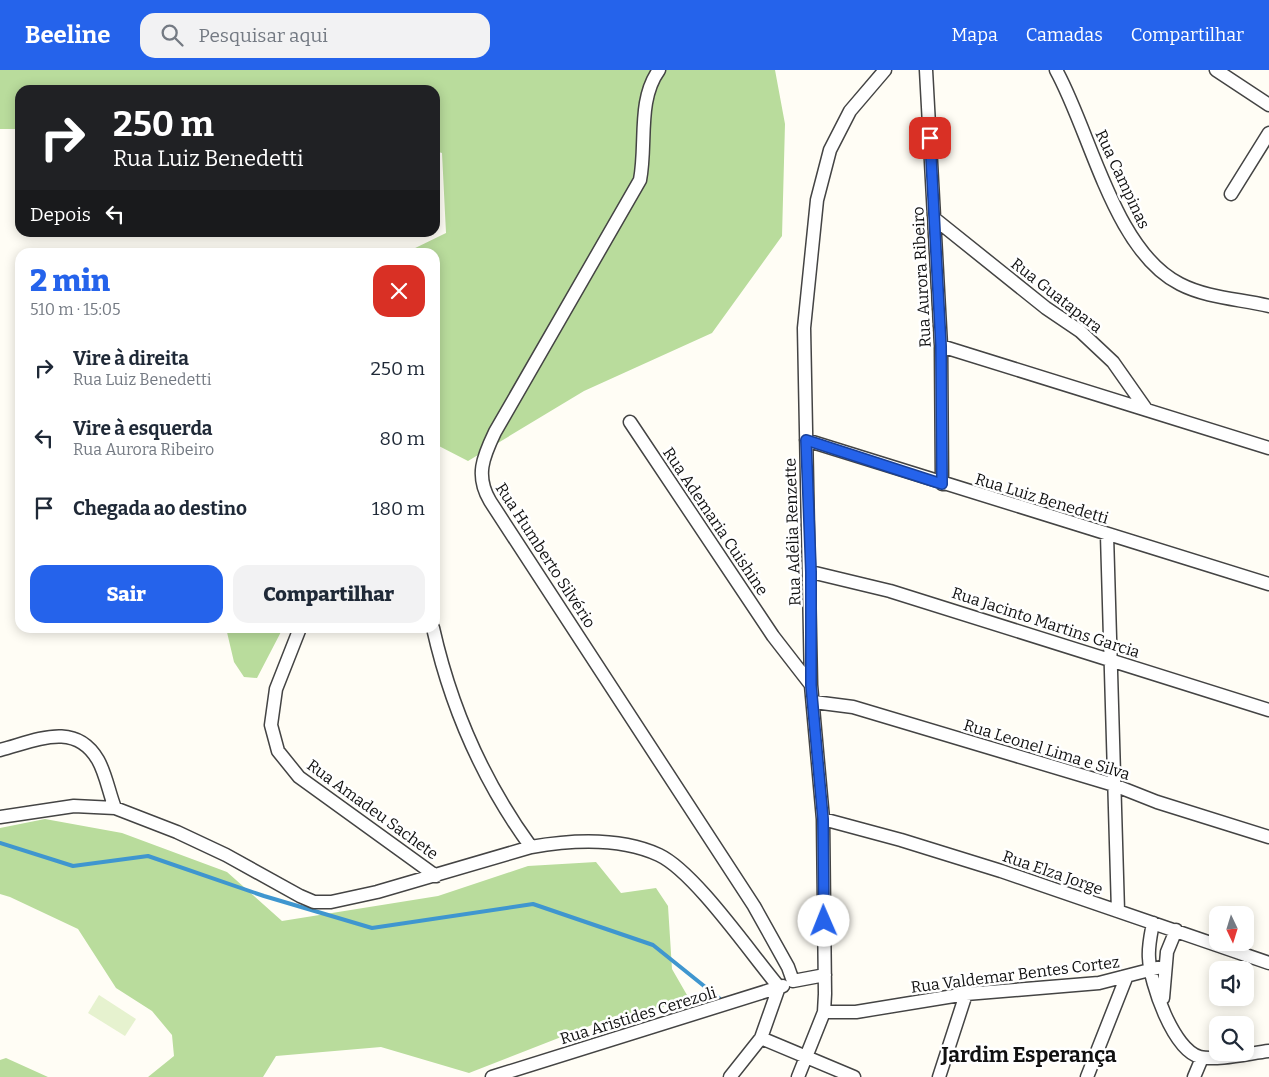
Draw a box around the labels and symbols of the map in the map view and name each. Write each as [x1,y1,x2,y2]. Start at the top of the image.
pin [909,117,951,159]
street label: Rua Campinas [1091,127,1154,232]
street label: Rua Aurora Ribeiro [908,206,935,348]
street label: Rua Guatapara [1007,254,1106,337]
street label: Rua Ademaria Cuishine [659,444,772,599]
street label: Rua Adélia Renzette [780,458,805,606]
street label: Rua Luiz Benedetti [973,469,1111,528]
street label: Rua Humberto Silvério [492,479,600,631]
street label: Rua Jacinto Martins Garcia [950,583,1142,662]
street label: Rua Leonel Lima e Silva [961,715,1133,784]
street label: Rua Amadeu Sachete [303,755,442,863]
street label: Rua Elza Jorge [1000,846,1105,899]
position arrow [797,894,849,946]
north arrow [1209,906,1254,951]
street label: Rua Valdemar Bentes Cortez [910,952,1121,997]
street label: Rua Aristides Cerezoli [558,983,719,1048]
district label: Jardim Esperança [940,1042,1117,1068]

